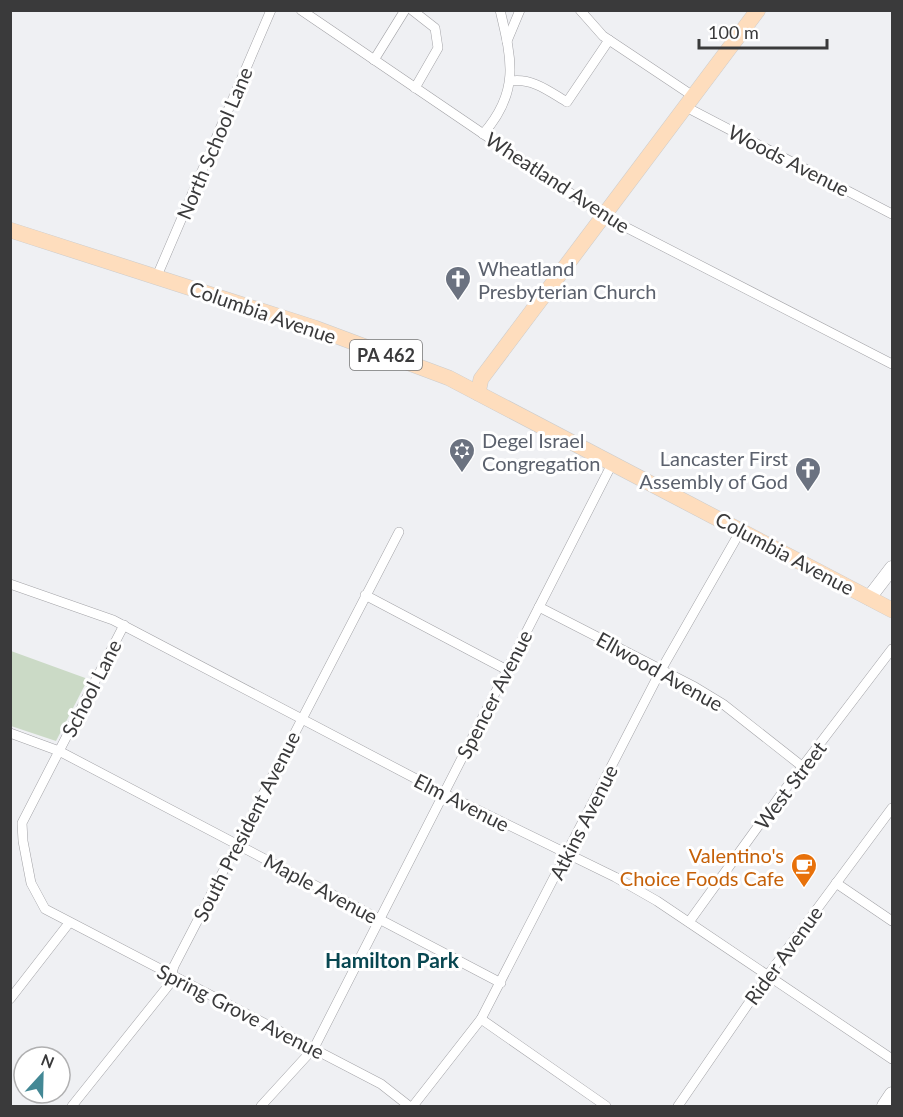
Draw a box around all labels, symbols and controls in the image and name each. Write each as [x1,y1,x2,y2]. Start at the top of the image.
scale bar [699,12,826,50]
text: 100 m [708,21,759,43]
street label: North School Lane [171,63,257,223]
street label: Woods Avenue [724,119,854,201]
street label: Wheatland Avenue [481,126,635,238]
place label: Wheatland Presbyterian Church [478,256,656,303]
church icon: Wheatland Presbyterian Church [443,264,473,302]
street label: Columbia Avenue [187,276,339,348]
road number: PA 462 [350,340,422,370]
place label: Degel Israel Congregation [482,428,601,475]
synagogue icon: Degel Israel Congregation [447,436,477,474]
place label: Lancaster First Assembly of God [639,446,788,493]
church icon: Lancaster First Assembly of God [793,455,823,493]
street label: Columbia Avenue [712,506,858,600]
street label: Spencer Avenue [451,626,537,762]
street label: Ellwood Avenue [593,626,727,716]
street label: School Lane [56,635,126,741]
street label: South President Avenue [188,727,304,925]
street label: West Street [749,736,831,834]
street label: Atkins Avenue [544,761,622,883]
street label: Elm Avenue [411,768,513,836]
place label: Valentino's Choice Foods Cafe [620,843,784,890]
street label: Maple Avenue [260,848,382,928]
cafe icon: Valentino's Choice Foods Cafe [789,851,819,889]
street label: Rider Avenue [739,901,827,1009]
district label: Hamilton Park [325,947,460,972]
street label: Spring Grove Avenue [153,958,329,1064]
north arrow [12,1045,72,1105]
text: N [39,1050,57,1072]

